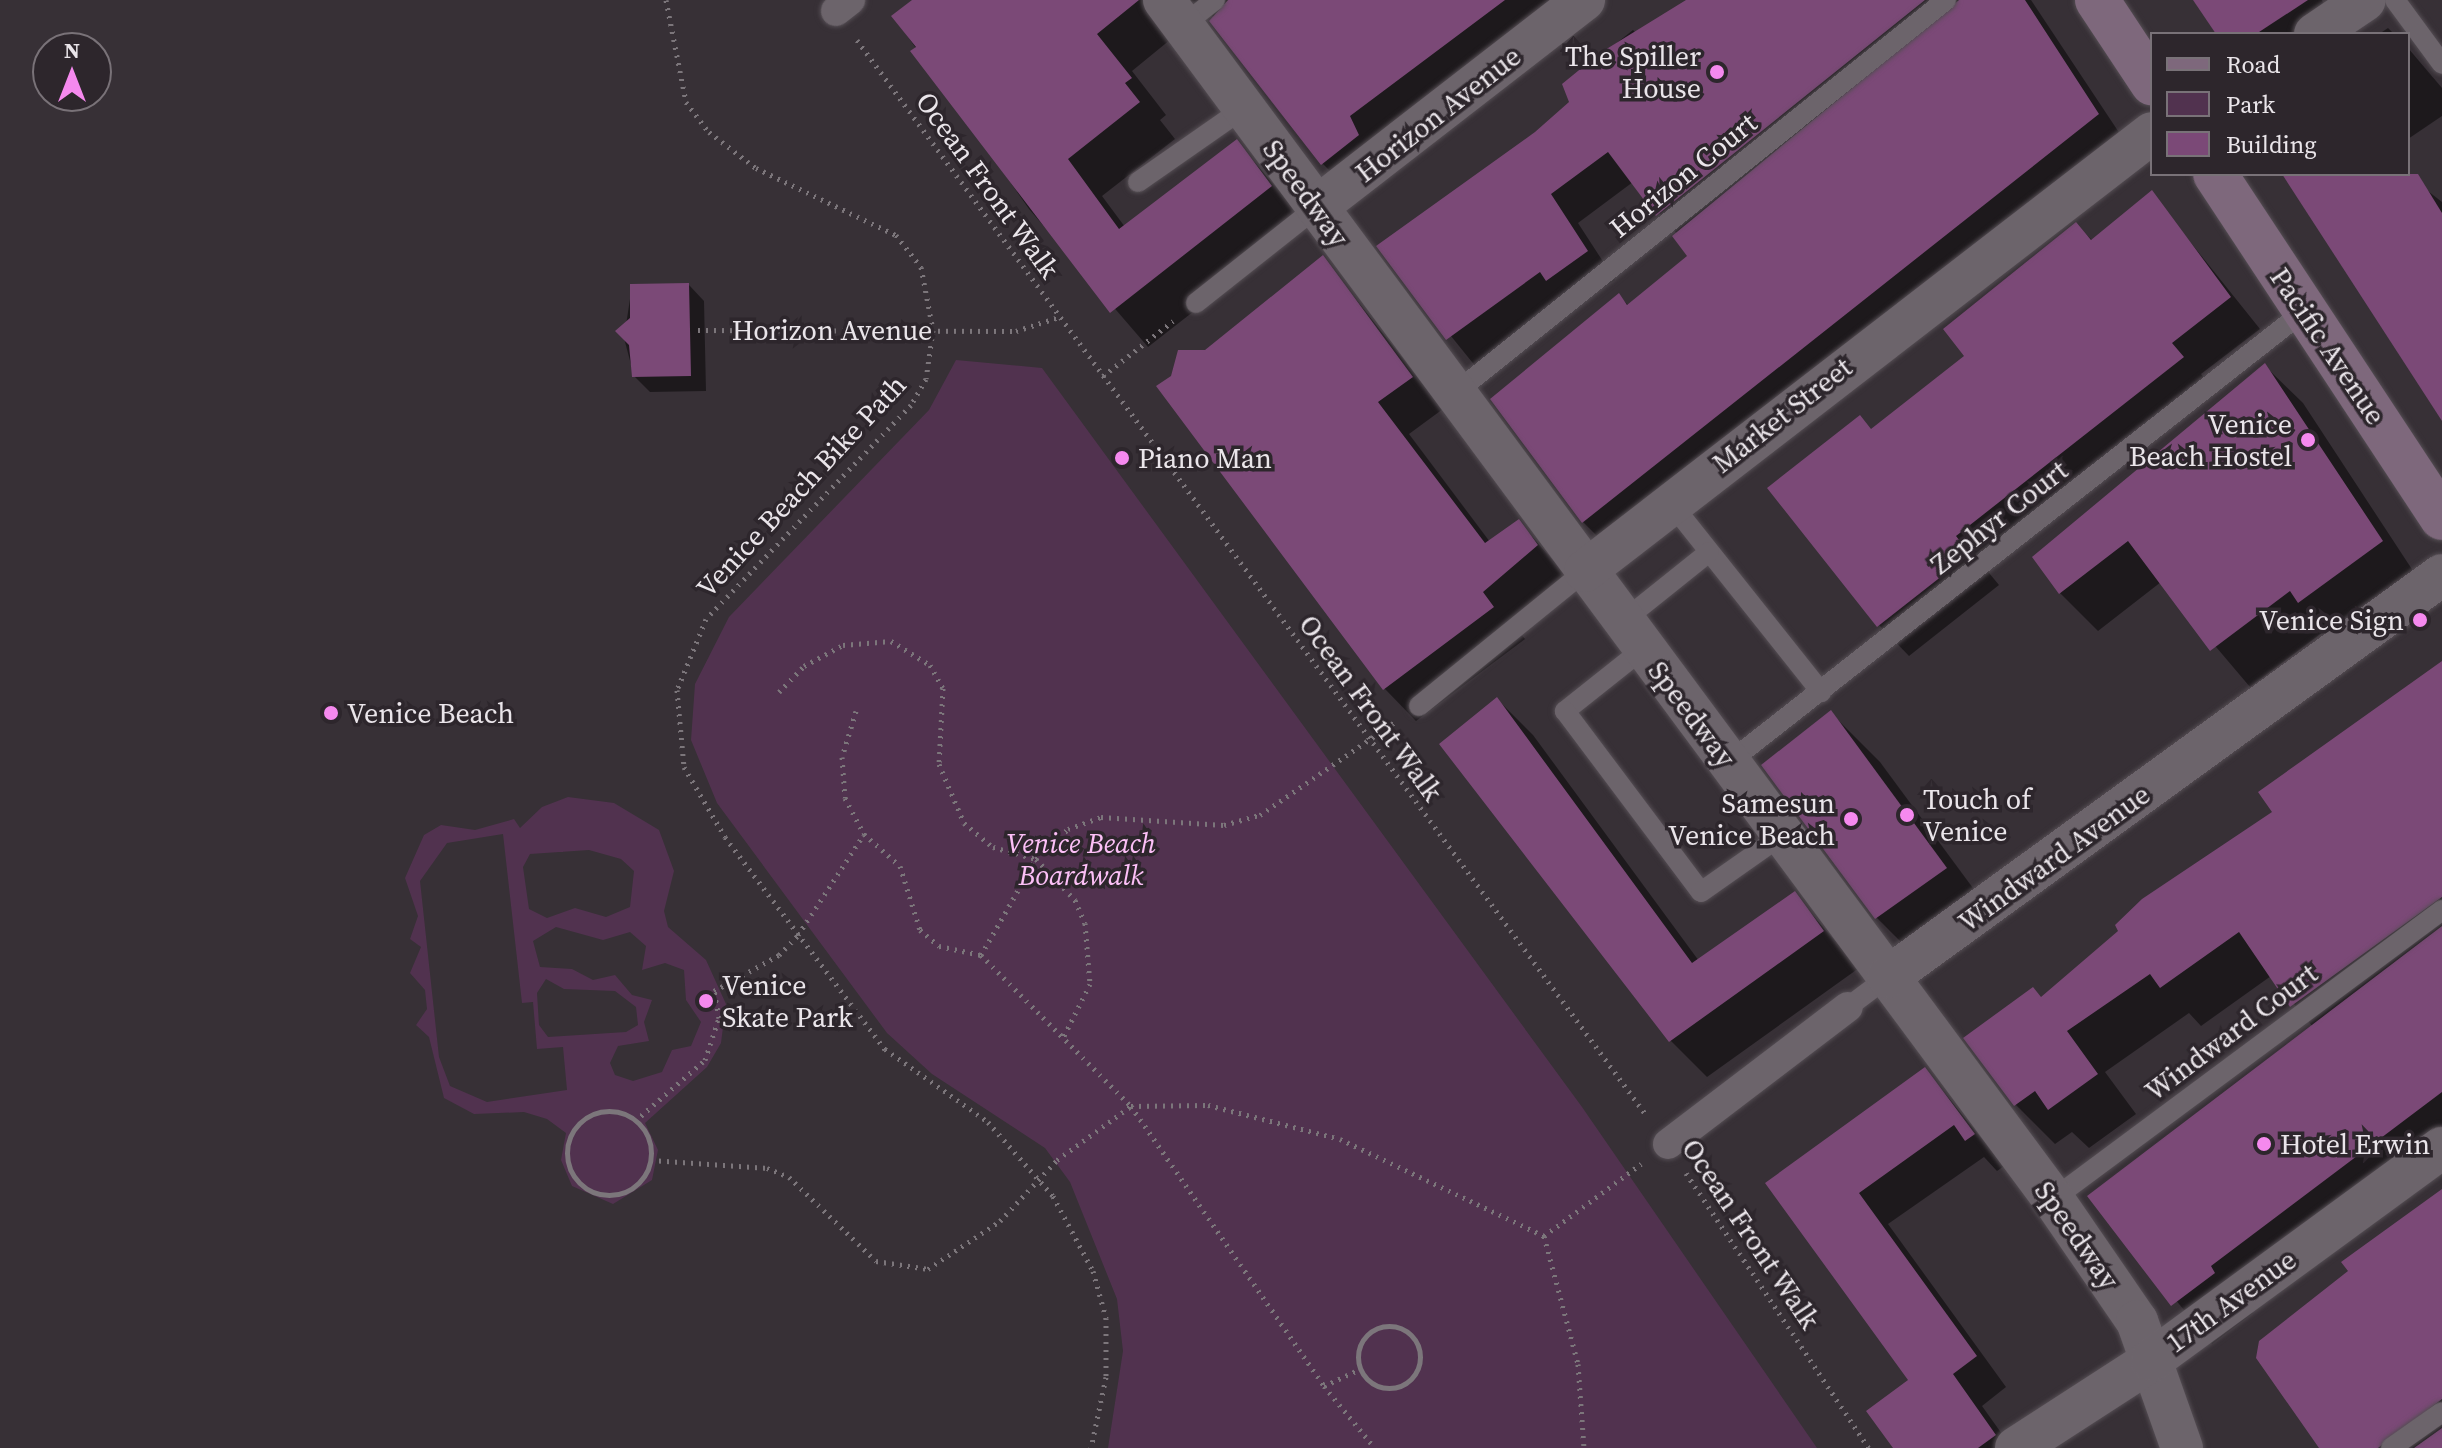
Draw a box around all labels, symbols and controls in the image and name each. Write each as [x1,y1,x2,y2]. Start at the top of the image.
north arrow [32,32,112,112]
legend [2150,32,2410,176]
text: N [64,35,80,65]
street label: Horizon Avenue [1349,39,1527,189]
place label: The Spiller House [1565,39,1701,105]
text: Road [2226,48,2280,81]
marker: The Spiller House [1708,63,1726,81]
street label: Ocean Front Walk [909,85,1067,285]
text: Park [2226,88,2275,121]
street label: Horizon Court [1603,106,1763,244]
text: Building [2226,128,2317,161]
street label: Speedway [1256,133,1356,253]
street label: Pacific Avenue [2263,261,2393,431]
street label: Horizon Avenue [732,313,932,347]
street label: Market Street [1706,350,1858,480]
street label: Venice Beach Bike Path [689,368,913,604]
place label: Venice Beach Hostel [2129,407,2292,473]
marker: Venice Beach Hostel [2299,431,2317,449]
place label: Piano Man [1138,441,1272,475]
marker: Piano Man [1113,449,1131,467]
street label: Zephyr Court [1924,453,2074,581]
place label: Venice Sign [2259,603,2404,637]
street label: Ocean Front Walk [1292,608,1450,808]
marker: Venice Sign [2411,611,2429,629]
street label: Speedway [1641,654,1743,774]
place label: Venice Beach [347,696,514,730]
marker: Venice Beach [322,704,340,722]
street label: Windward Avenue [1952,777,2156,939]
place label: Touch of Venice [1923,782,2031,848]
place label: Samesun Venice Beach [1668,786,1835,852]
marker: Touch of Venice [1898,806,1916,824]
marker: Samesun Venice Beach [1842,810,1860,828]
park label: Venice Beach Boardwalk [1006,826,1156,892]
street label: Windward Court [2138,956,2324,1108]
place label: Venice Skate Park [722,968,853,1034]
marker: Venice Skate Park [697,992,715,1010]
place label: Hotel Erwin [2280,1127,2430,1161]
street label: Ocean Front Walk [1675,1132,1827,1336]
marker: Hotel Erwin [2255,1135,2273,1153]
street label: Speedway [2028,1175,2126,1295]
street label: 17th Avenue [2159,1243,2303,1359]

